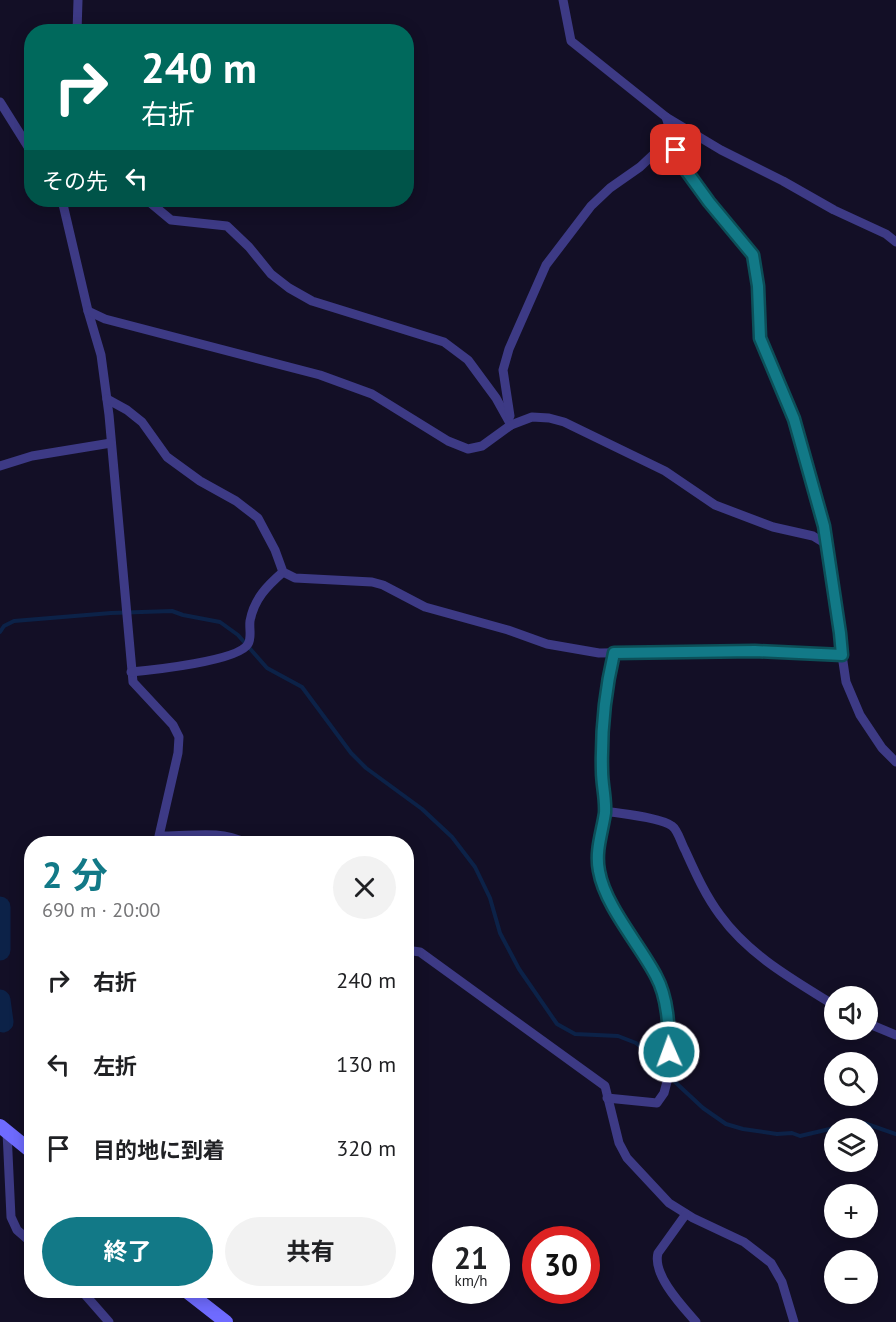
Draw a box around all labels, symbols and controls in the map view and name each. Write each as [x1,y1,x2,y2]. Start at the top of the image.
text: 240 m [141,40,257,95]
icon: right [42,48,120,126]
text: 右折 [141,97,195,131]
pin [650,124,701,175]
icon: arrive [659,133,692,166]
icon: left [120,162,153,195]
text: その先 [42,167,108,195]
text: 2 分 [42,851,108,898]
button: close [333,856,396,919]
text: 690 m · 20:00 [42,897,160,923]
icon: right [42,964,75,997]
text: 240 m [336,966,396,994]
text: 右折 [93,968,137,996]
map controls [824,986,878,1304]
button: sound [824,986,878,1040]
position arrow [637,1020,701,1084]
icon: left [42,1048,75,1081]
text: 130 m [336,1050,396,1078]
text: 左折 [93,1052,137,1080]
button: search [824,1052,878,1106]
button: layers [824,1118,878,1172]
icon: arrive [42,1132,75,1165]
text: 320 m [336,1134,396,1162]
text: 目的地に到着 [93,1136,225,1164]
button: + [824,1184,878,1238]
button: 終了 [42,1217,213,1286]
button: 共有 [225,1217,396,1286]
speed limit sign: 30 [522,1226,600,1304]
text: 21 [454,1238,488,1277]
button: − [824,1250,878,1304]
text: km/h [455,1271,487,1290]

